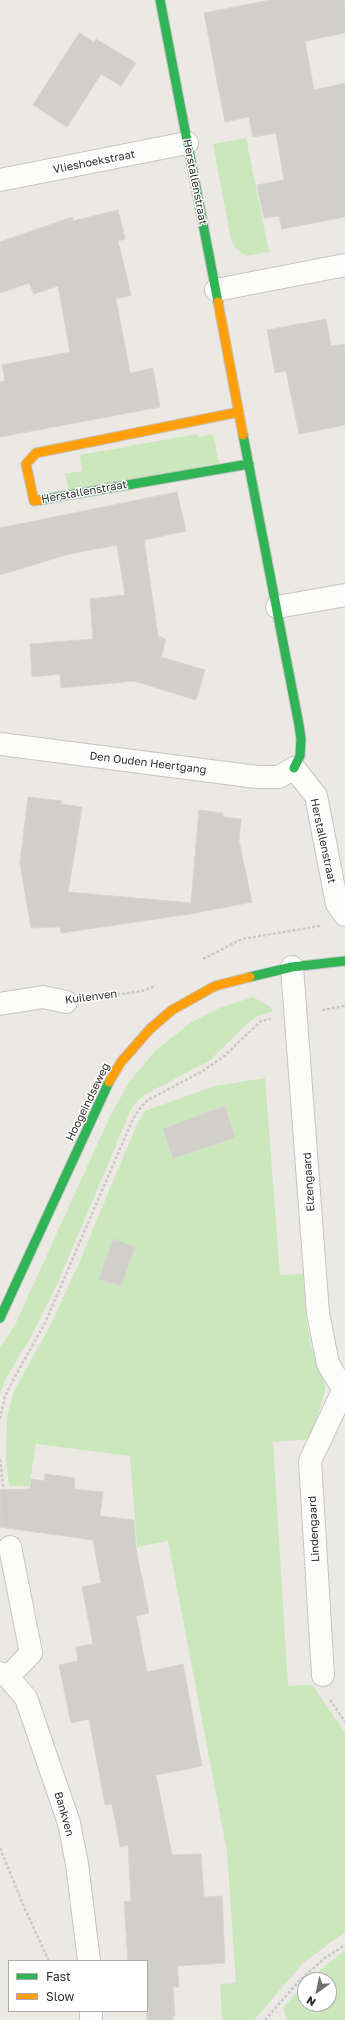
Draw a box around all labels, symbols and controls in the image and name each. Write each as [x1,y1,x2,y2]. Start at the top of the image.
street label: Herstallenstraat [180,138,210,226]
street label: Vlieshoekstraat [52,148,136,176]
street label: Herstallenstraat [40,478,128,506]
street label: Den Ouden Heertgang [89,749,207,777]
street label: Herstallenstraat [308,797,338,885]
street label: Kuilenven [64,987,118,1007]
street label: Hoogeindseweg [63,1061,113,1143]
street label: Elzengaard [300,1152,318,1212]
street label: Lindengaard [306,1496,322,1562]
street label: Bankven [51,1790,77,1838]
legend [8,1960,148,2012]
text: Fast [46,1969,71,1984]
north arrow [297,1972,337,2012]
text: Slow [46,1989,74,2004]
text: N [304,1994,318,2009]

